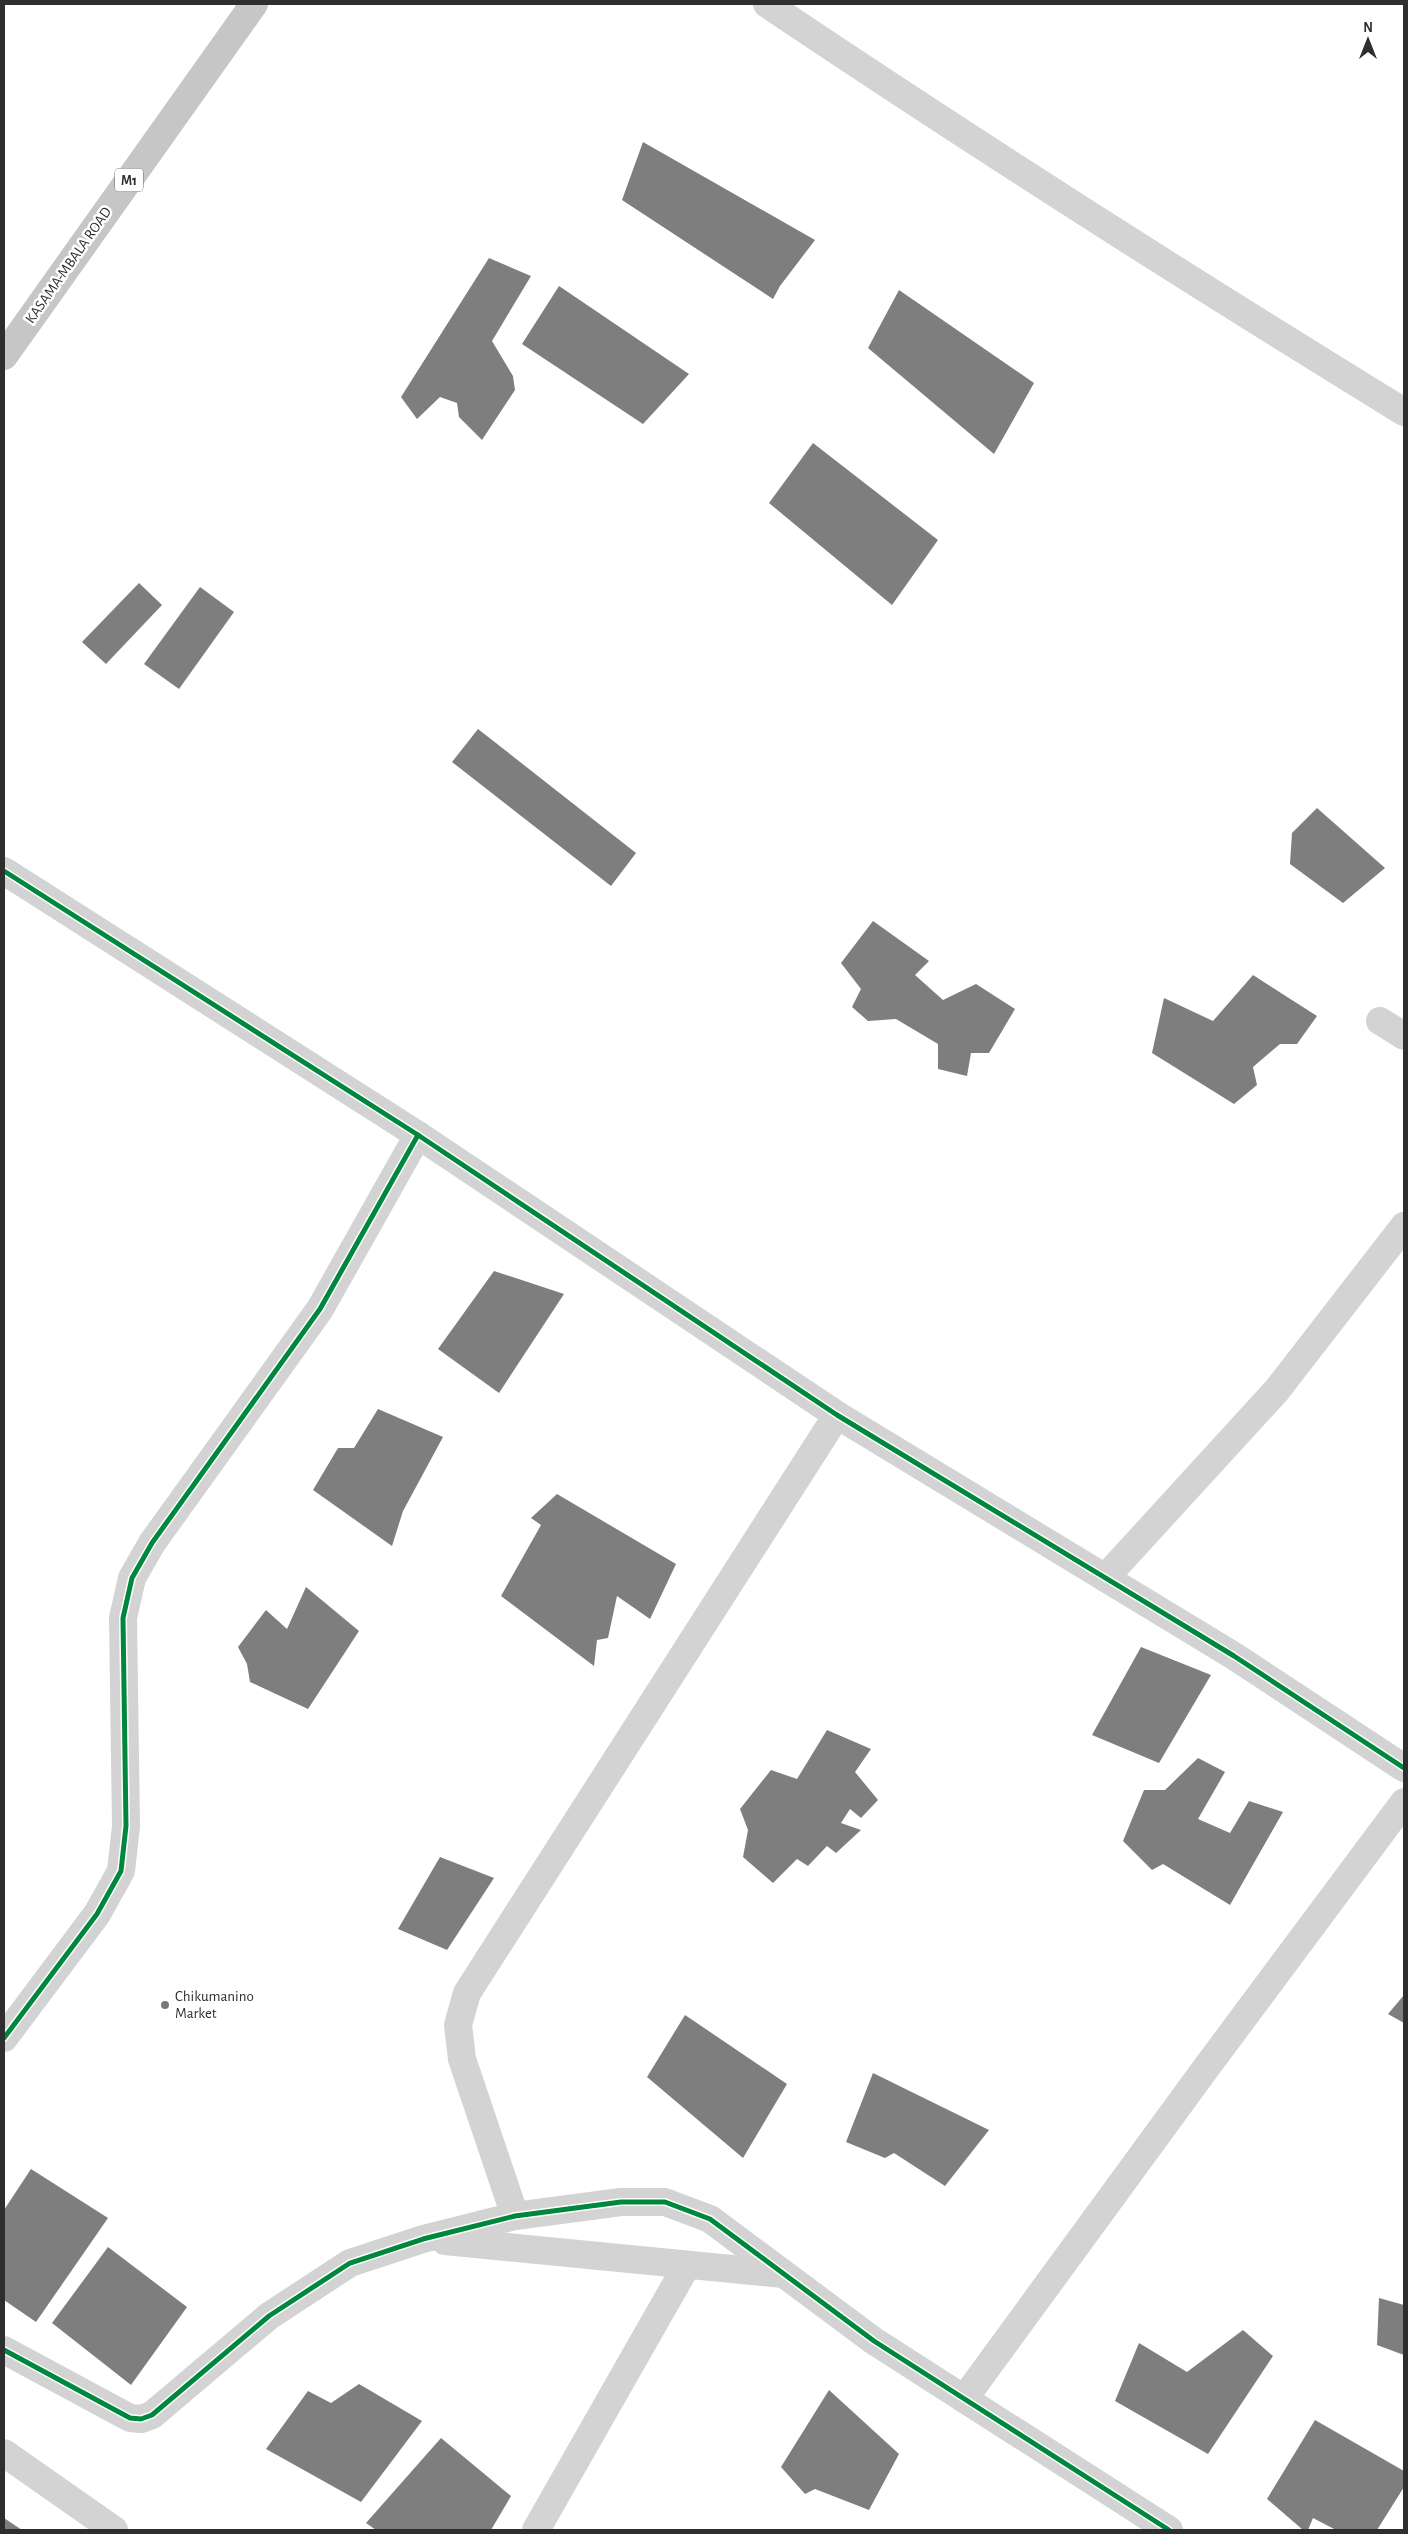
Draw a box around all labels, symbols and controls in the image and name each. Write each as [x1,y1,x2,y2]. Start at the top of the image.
north arrow [1343,15,1393,65]
text: N [1363,21,1373,35]
road number: M1 [115,168,143,192]
street label: KASAMA-MBALA ROAD [23,204,114,326]
place label: Chikumanino Market [175,1989,254,2021]
marker: Chikumanino Market [159,1999,171,2011]

